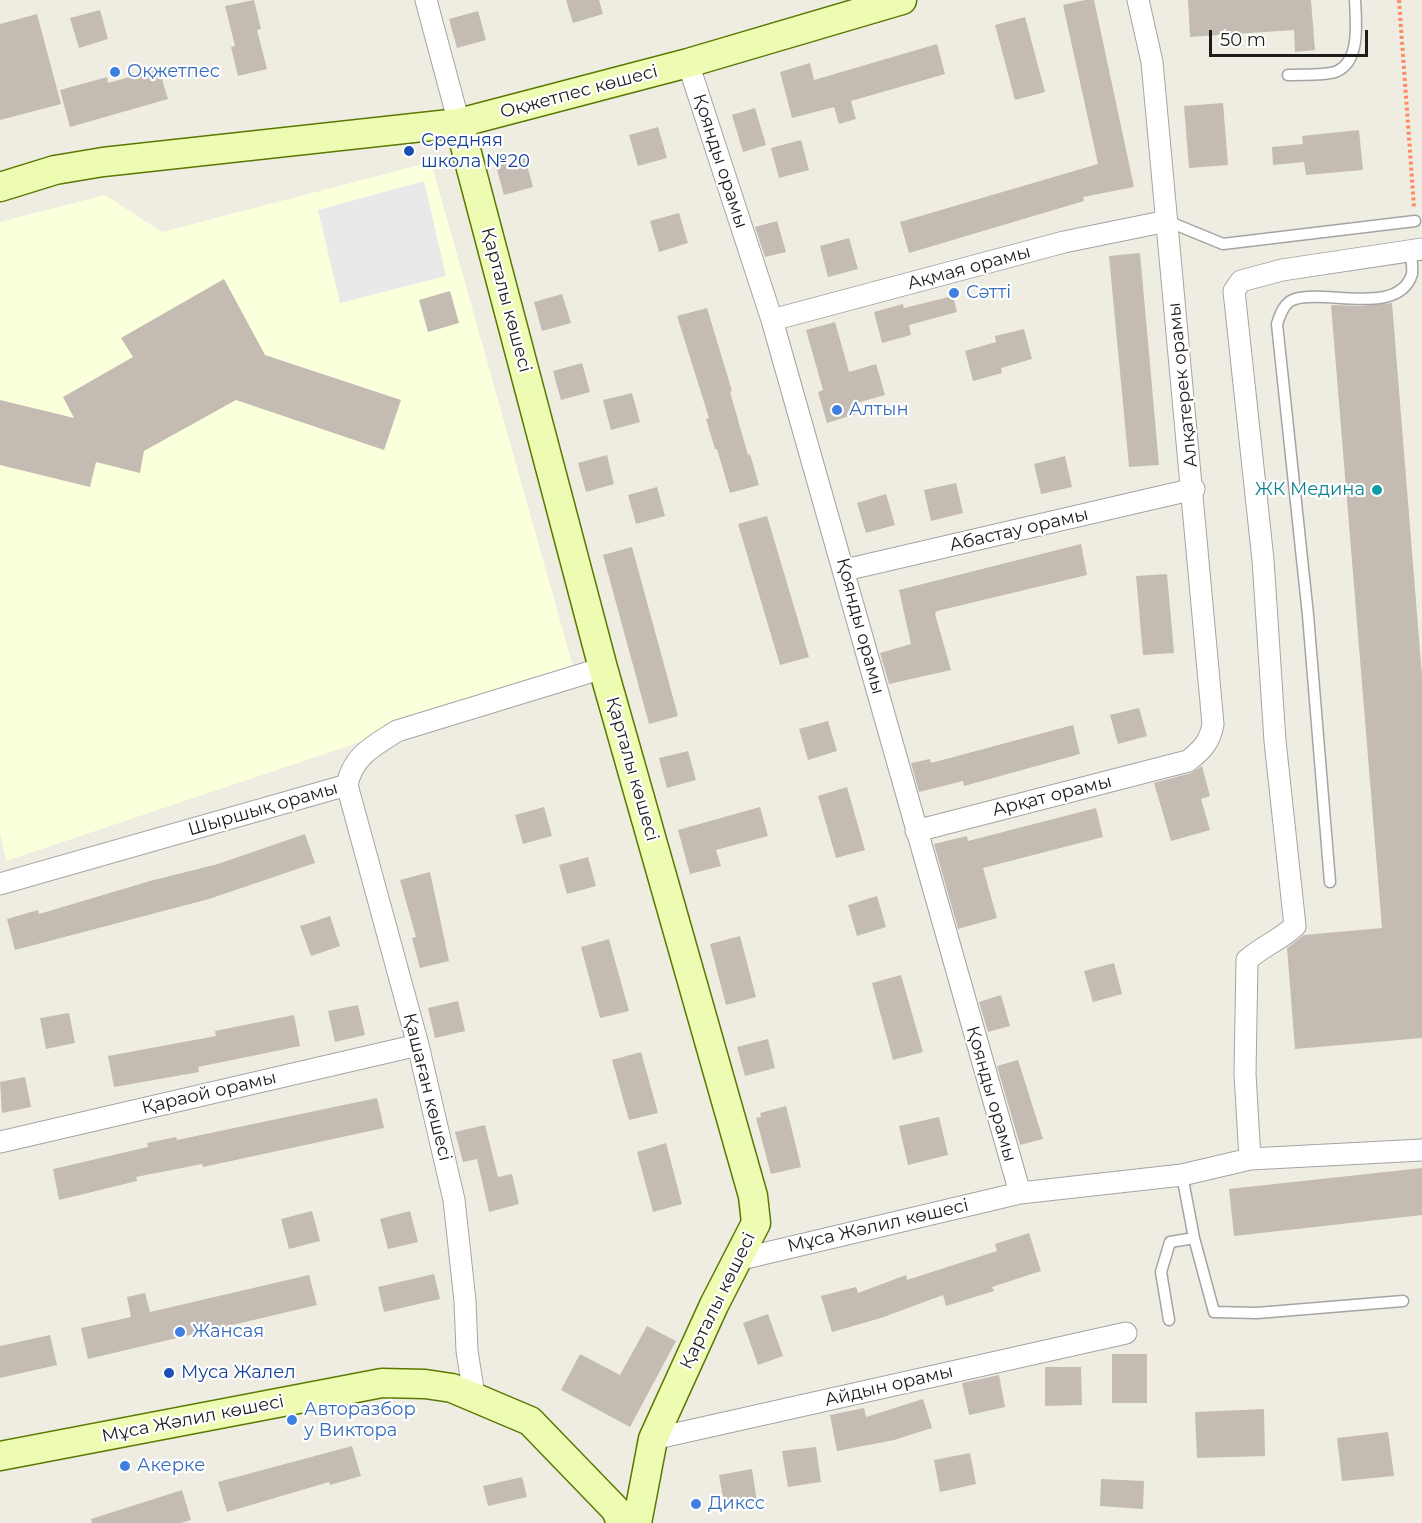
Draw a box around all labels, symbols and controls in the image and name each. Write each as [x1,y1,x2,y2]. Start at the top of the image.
scale bar [1212,18,1371,56]
text: 50 m [1220,29,1266,51]
place label: Оқжетпес [127,61,220,83]
street label: Оқжетпес көшесі [498,61,660,123]
marker: Оқжетпес [108,65,122,79]
street label: Қоянды орамы [688,91,752,231]
place label: Средняя школа №20 [421,130,530,172]
marker: Средняя школа №20 [402,144,416,158]
street label: Қарталы көшесі [476,225,536,375]
street label: Ақмая орамы [905,241,1033,295]
place label: Сәттi [966,282,1011,304]
marker: Сәттi [947,286,961,300]
street label: Алқатерек орамы [1164,301,1202,469]
place label: Алтын [849,399,909,421]
marker: Алтын [830,403,844,417]
place label: ЖК Медина [1255,479,1365,501]
marker: ЖК Медина [1370,483,1384,497]
street label: Абастау орамы [947,504,1091,556]
street label: Қоянды орамы [831,555,889,697]
street label: Қарталы көшесі [601,694,663,844]
street label: Арқат орамы [990,771,1114,821]
street label: Шыршық орамы [186,777,340,841]
street label: Қашаған көшесі [398,1011,456,1163]
street label: Қоянды орамы [961,1024,1021,1164]
street label: Қараой орамы [140,1067,278,1119]
street label: Мұса Жәлил көшесі [785,1195,971,1257]
street label: Қарталы көшесі [676,1229,760,1373]
place label: Жансая [192,1321,264,1343]
marker: Жансая [173,1325,187,1339]
street label: Айдын орамы [823,1361,955,1411]
place label: Муса Жалел [181,1362,296,1384]
marker: Муса Жалел [162,1366,176,1380]
street label: Мұса Жәлил көшесі [100,1391,286,1447]
place label: Авторазбор у Виктора [304,1399,416,1442]
marker: Авторазбор у Виктора [285,1413,299,1427]
place label: Акерке [137,1455,205,1477]
marker: Акерке [118,1459,132,1473]
place label: Диксс [708,1493,765,1515]
marker: Диксс [689,1497,703,1511]

